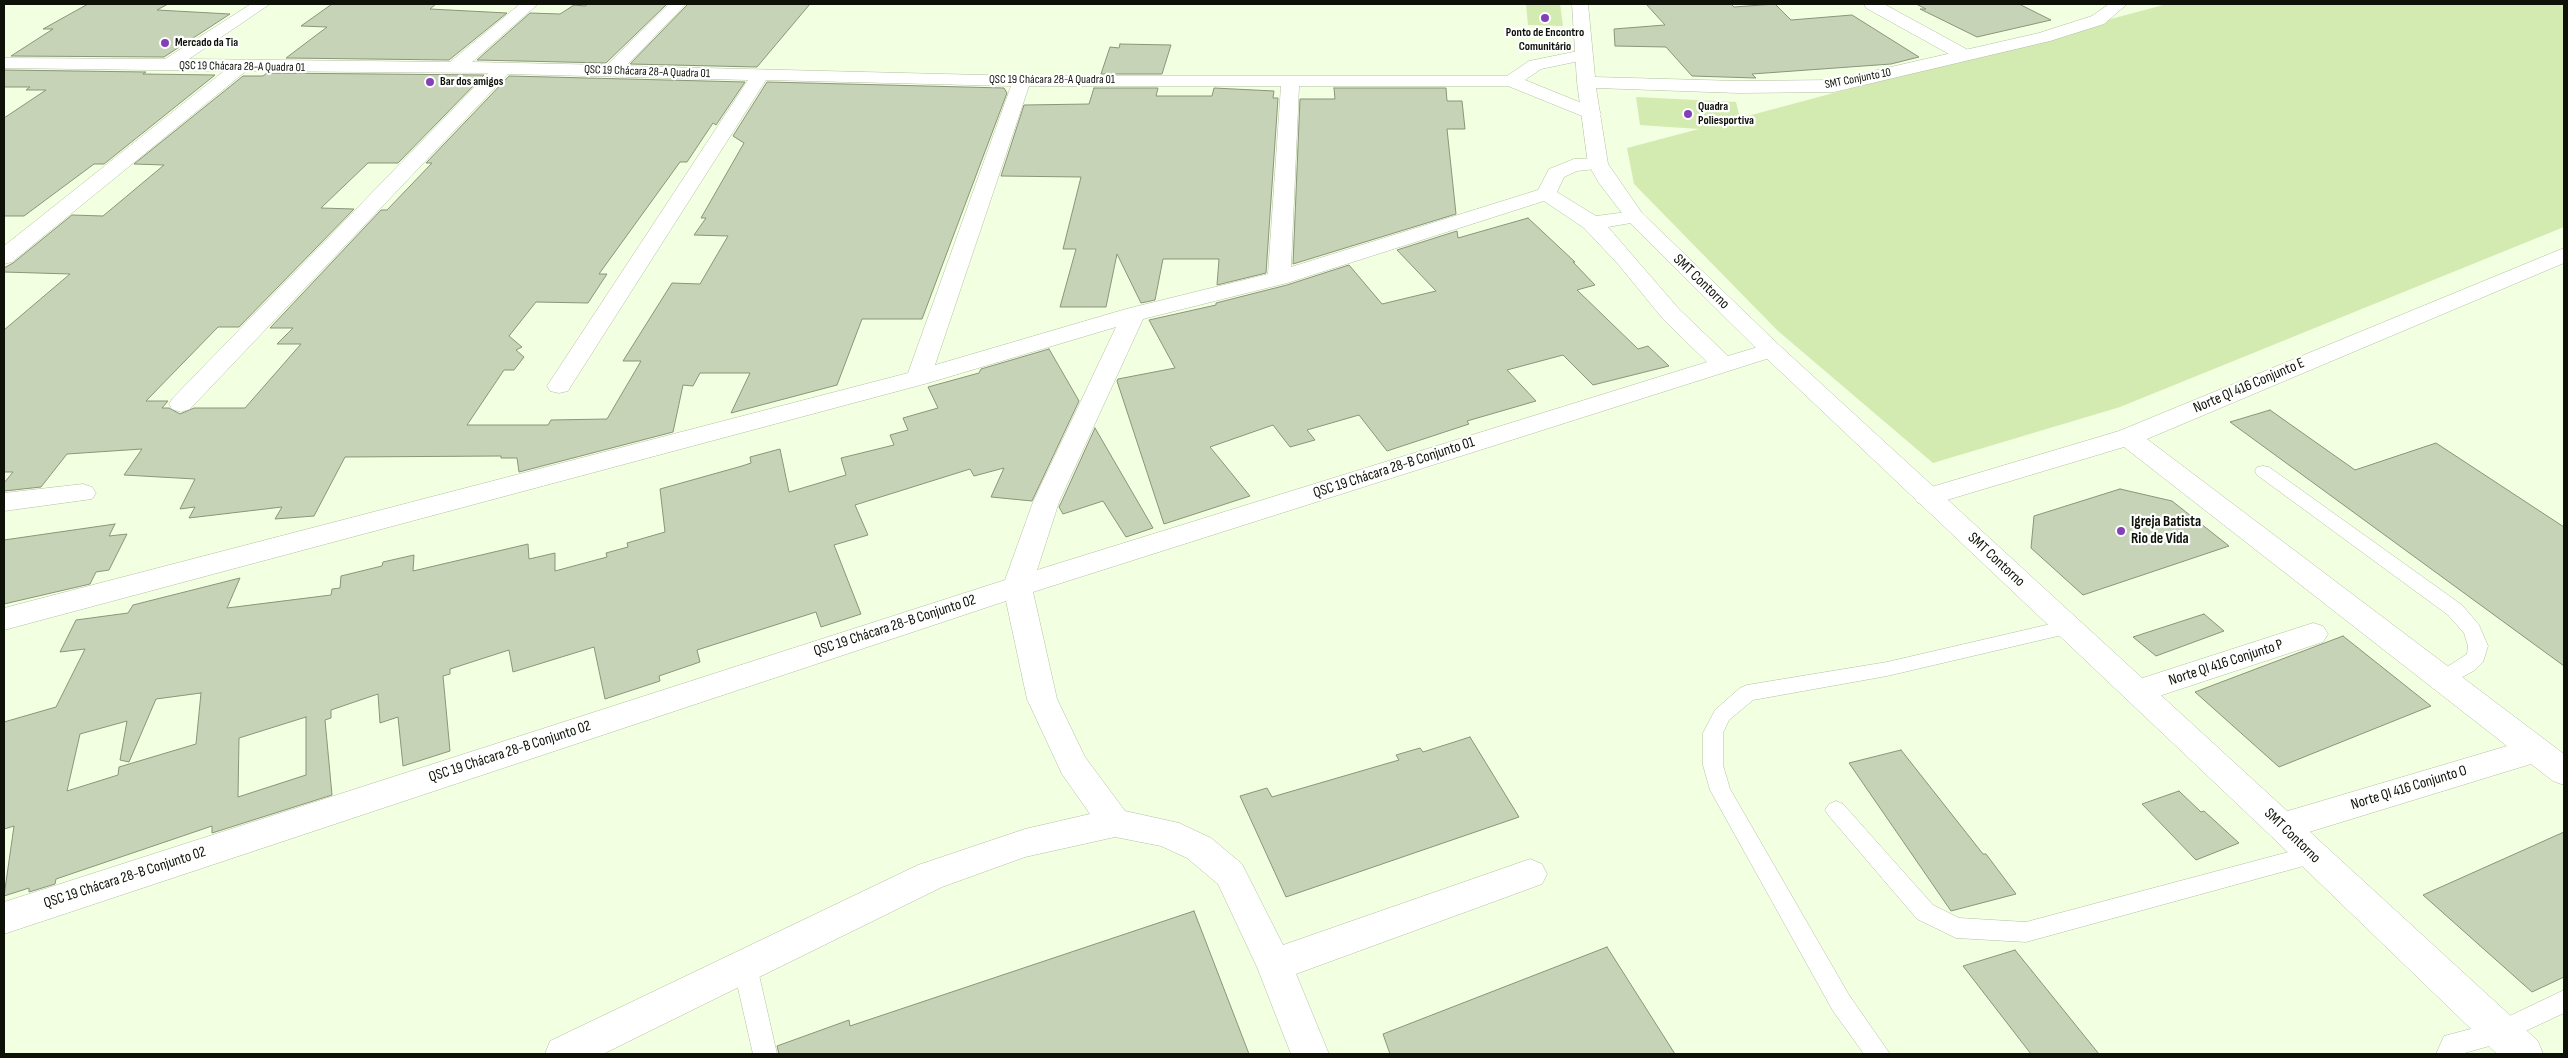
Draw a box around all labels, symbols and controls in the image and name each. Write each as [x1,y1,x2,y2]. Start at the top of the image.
marker: Ponto de Encontro Comunitário [1539,12,1551,24]
place label: Ponto de Encontro Comunitário [1506,26,1584,54]
place label: Mercado da Tia [175,36,238,50]
marker: Mercado da Tia [159,37,171,49]
street label: QSC 19 Chácara 28-A Quadra 01 [179,59,305,75]
street label: QSC 19 Chácara 28-A Quadra 01 [584,63,710,81]
street label: SMT Conjunto 10 [1824,66,1892,92]
street label: QSC 19 Chácara 28-A Quadra 01 [989,73,1115,87]
place label: Bar dos amigos [440,75,503,89]
marker: Bar dos amigos [424,76,436,88]
place label: Quadra Poliesportiva [1698,100,1754,128]
marker: Quadra Poliesportiva [1682,108,1694,120]
street label: SMT Contorno [1669,251,1733,313]
street label: Norte QI 416 Conjunto E [2191,354,2307,418]
street label: QSC 19 Chácara 28-B Conjunto 01 [1311,433,1477,503]
place label: Igreja Batista Rio de Vida [2131,513,2201,548]
marker: Igreja Batista Rio de Vida [2115,525,2127,537]
street label: SMT Contorno [1964,529,2028,591]
street label: QSC 19 Chácara 28-B Conjunto 02 [812,591,978,661]
street label: Norte QI 416 Conjunto P [2167,636,2285,690]
street label: QSC 19 Chácara 28-B Conjunto 02 [427,717,593,787]
street label: Norte QI 416 Conjunto O [2349,762,2469,814]
street label: SMT Contorno [2260,805,2324,867]
street label: QSC 19 Chácara 28-B Conjunto 02 [42,843,208,913]

